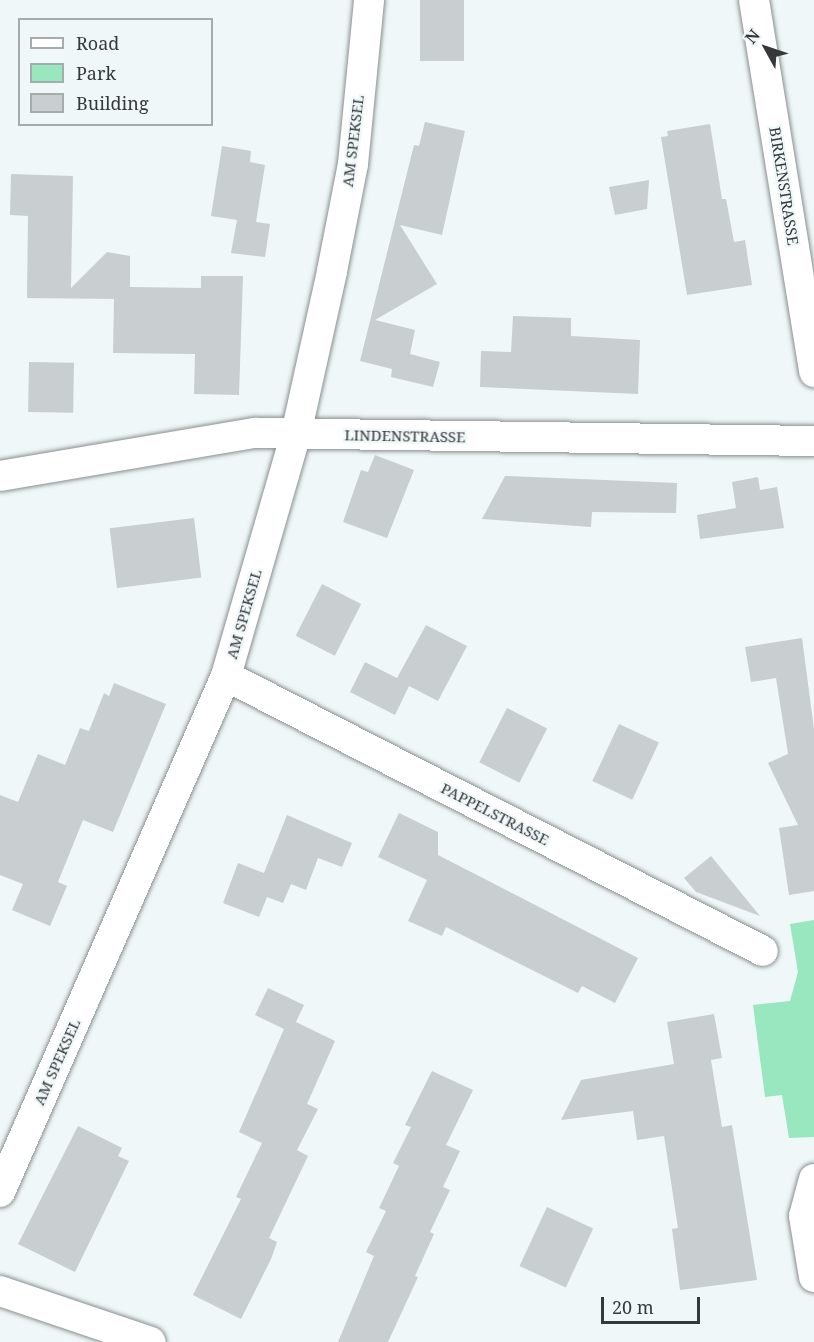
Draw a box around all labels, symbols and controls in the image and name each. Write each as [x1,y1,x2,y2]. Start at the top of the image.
legend [18,18,213,126]
north arrow [736,18,796,78]
text: N [740,25,765,48]
text: Road [76,31,119,55]
text: Park [76,61,116,85]
text: Building [76,91,149,115]
street label: AM SPEKSEL [338,94,368,188]
street label: BIRKENSTRASSE [766,126,802,246]
street label: LINDENSTRASSE [344,426,466,446]
street label: AM SPEKSEL [223,567,265,661]
street label: PAPPELSTRASSE [438,779,552,849]
street label: AM SPEKSEL [30,1016,84,1108]
scale bar [604,1285,703,1323]
text: 20 m [612,1295,654,1319]

